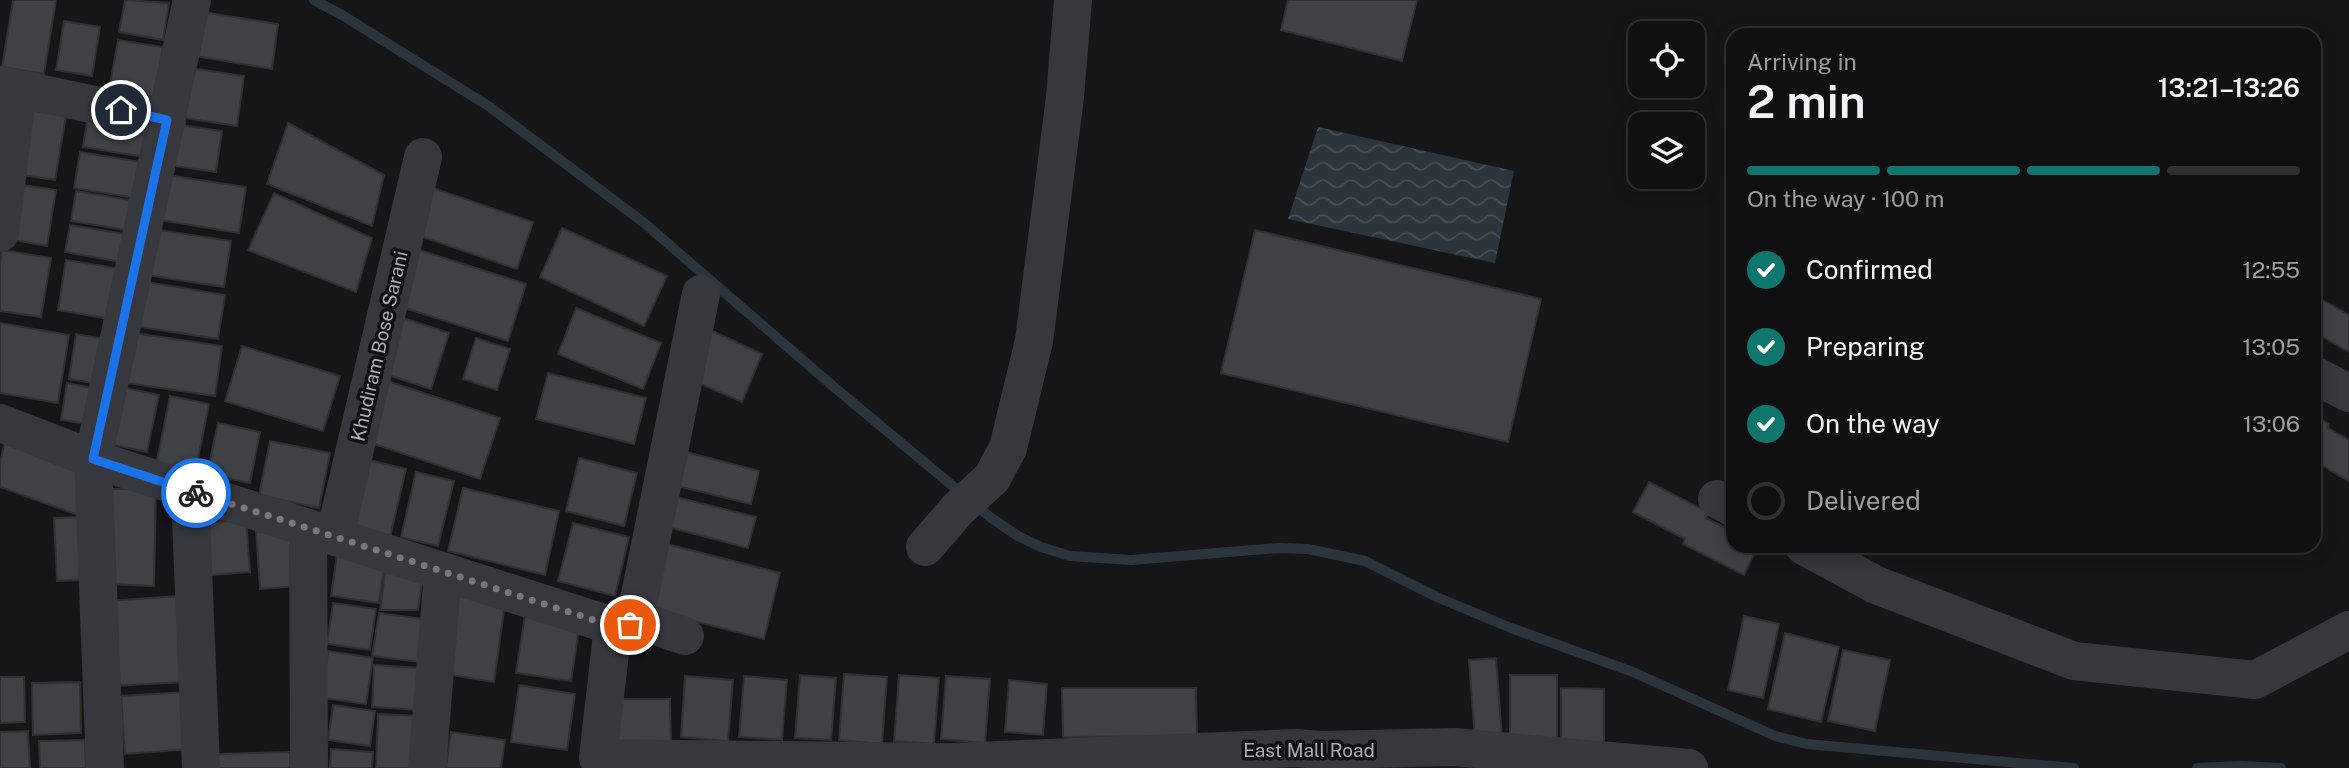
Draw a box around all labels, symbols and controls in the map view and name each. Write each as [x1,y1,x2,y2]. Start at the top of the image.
map controls [1628,21,1705,189]
button: locate [1628,21,1705,98]
text: Arriving in [1747,48,1857,75]
text: 13:21–13:26 [2158,72,2300,103]
text: 2 min [1747,74,1866,128]
pin [91,80,151,140]
icon: home [102,91,140,129]
button: layers [1628,112,1705,189]
text: On the way · 100 m [1747,185,1944,212]
street label: Khudiram Bose Sarani [346,249,412,443]
icon: check [1747,251,1785,289]
text: Confirmed [1806,254,1933,285]
text: 12:55 [2242,256,2300,283]
icon: check [1747,328,1785,366]
text: Preparing [1806,331,1925,362]
text: 13:05 [2242,333,2300,360]
icon: check [1747,405,1785,443]
text: On the way [1806,408,1940,439]
text: 13:06 [2243,410,2300,437]
courier [161,458,231,528]
icon: bike [177,474,215,512]
text: Delivered [1806,485,1921,516]
pin [600,595,660,655]
icon: bag [611,606,649,644]
street label: East Mall Road [1243,739,1375,761]

